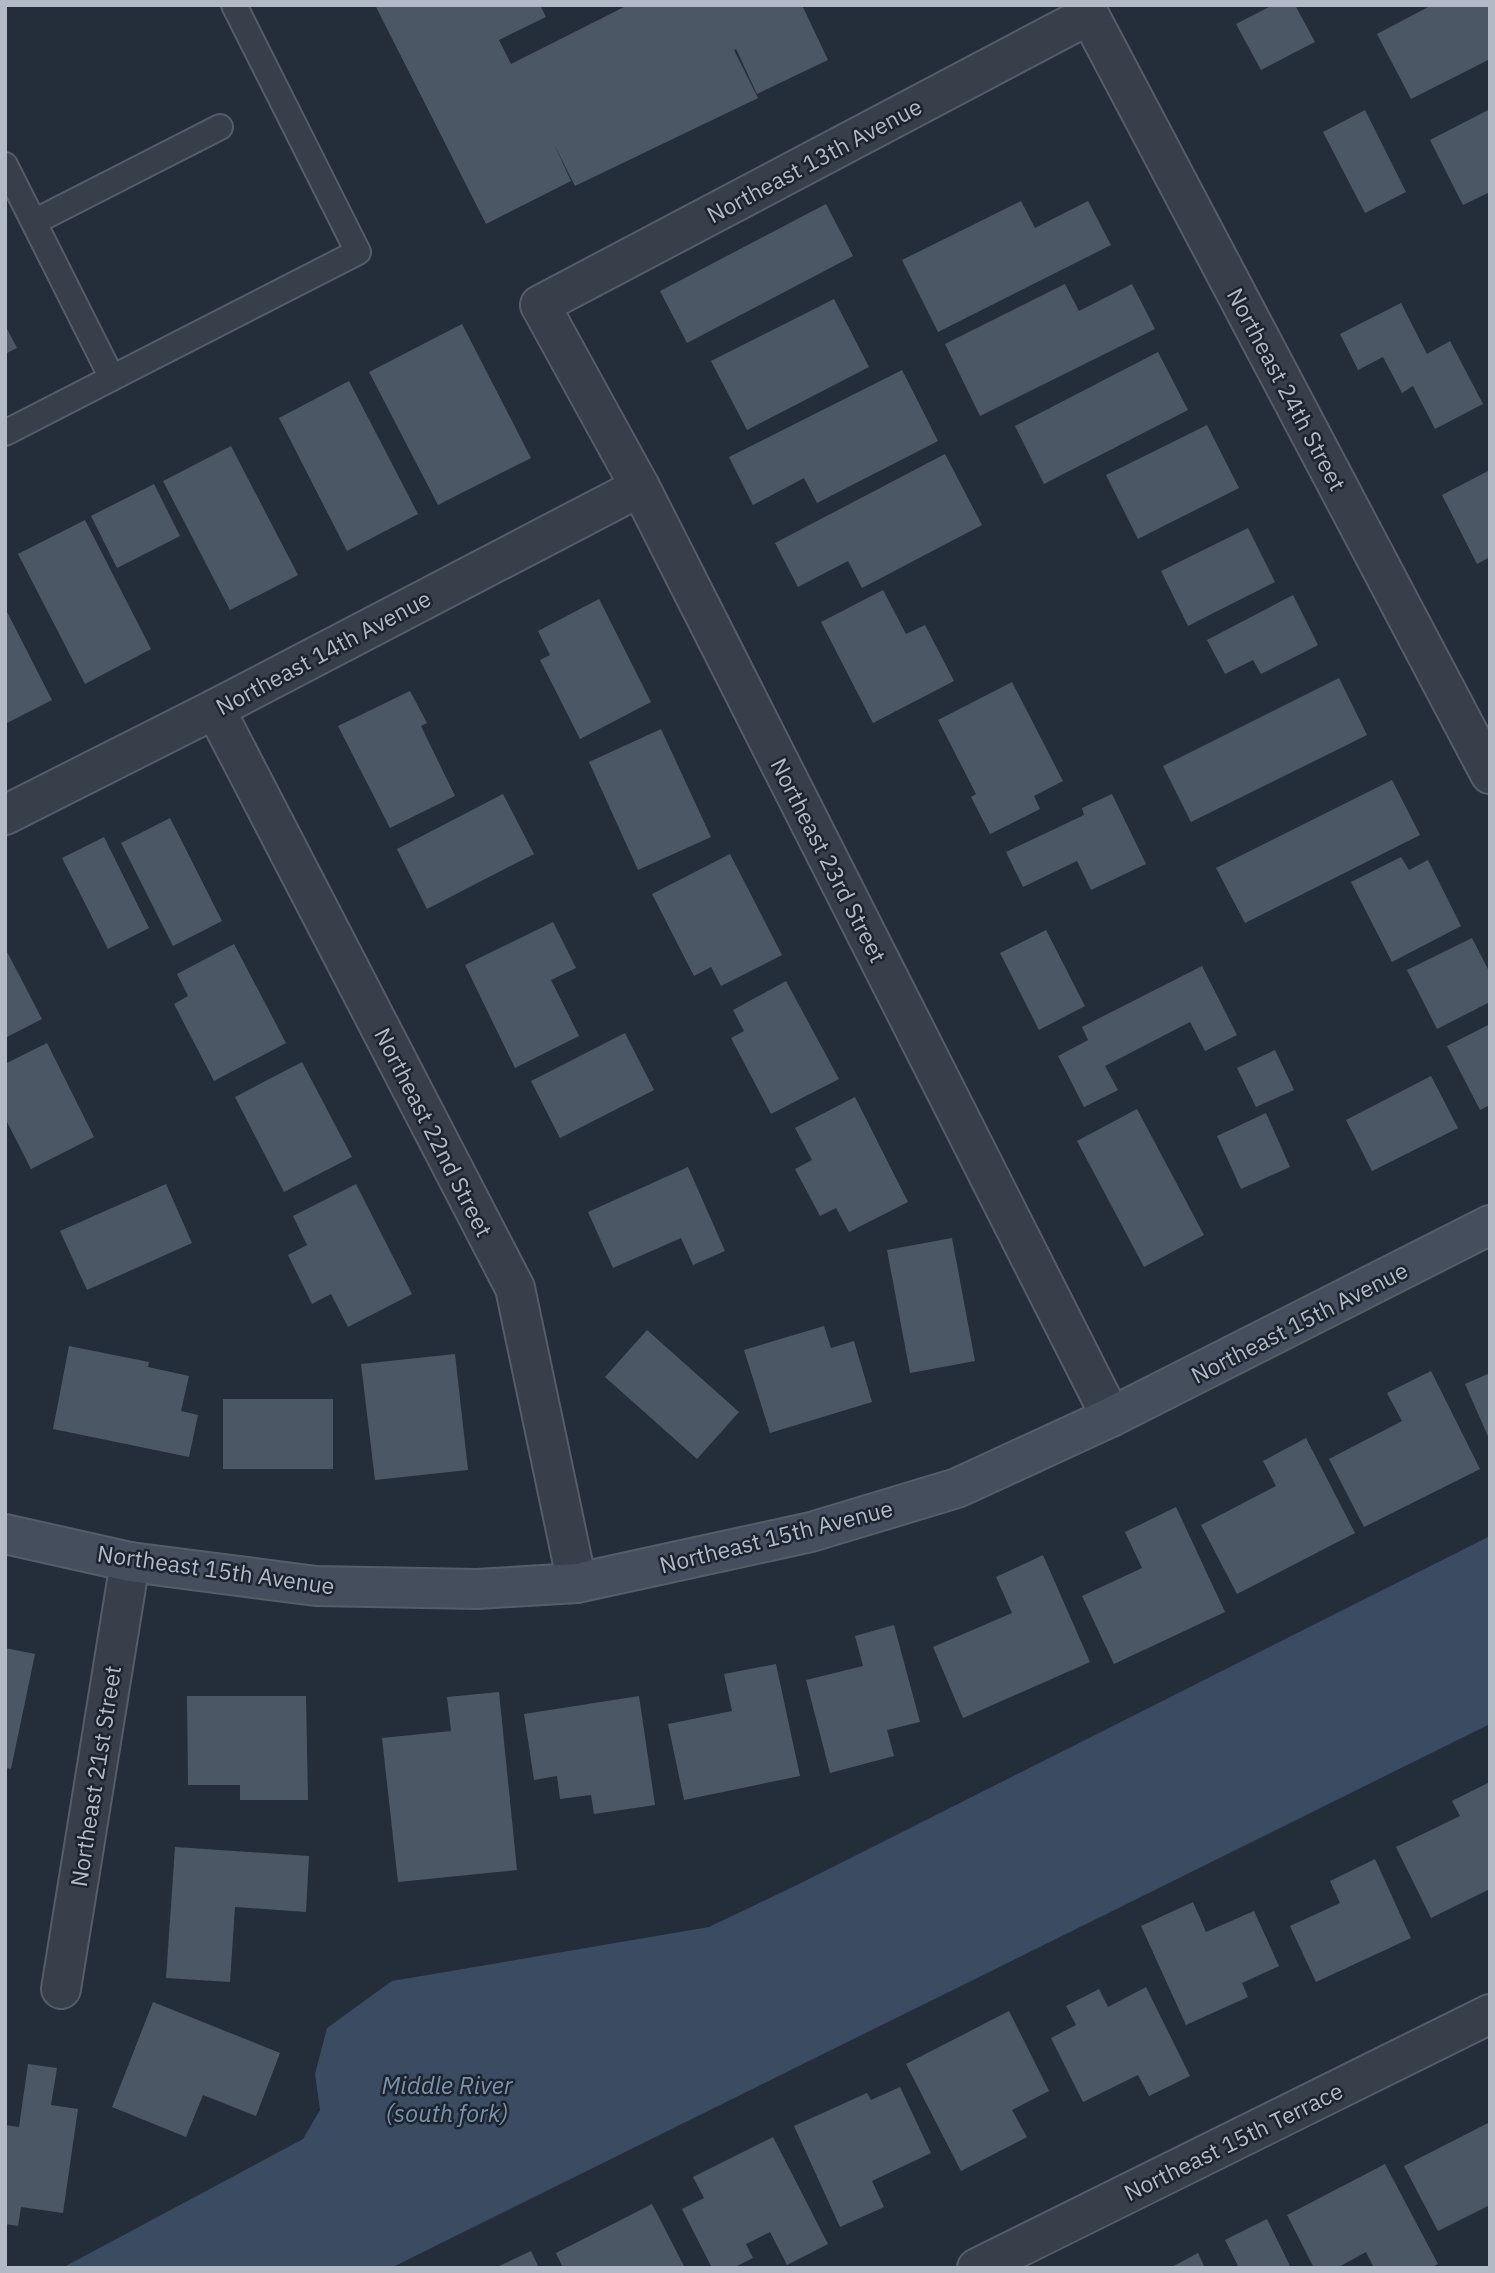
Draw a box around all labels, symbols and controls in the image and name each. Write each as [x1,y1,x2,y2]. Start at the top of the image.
street label: Northeast 13th Avenue [701,91,927,229]
street label: Northeast 24th Street [1221,282,1353,496]
street label: Northeast 14th Avenue [210,583,436,721]
street label: Northeast 23rd Street [764,752,894,968]
street label: Northeast 22nd Street [368,1022,500,1242]
street label: Northeast 15th Avenue [1186,1254,1412,1390]
street label: Northeast 15th Avenue [656,1493,896,1579]
street label: Northeast 15th Avenue [95,1537,337,1601]
street label: Northeast 21st Street [63,1663,127,1889]
water label: Middle River (south fork) [381,2069,514,2129]
street label: Northeast 15th Terrace [1119,2075,1347,2207]

